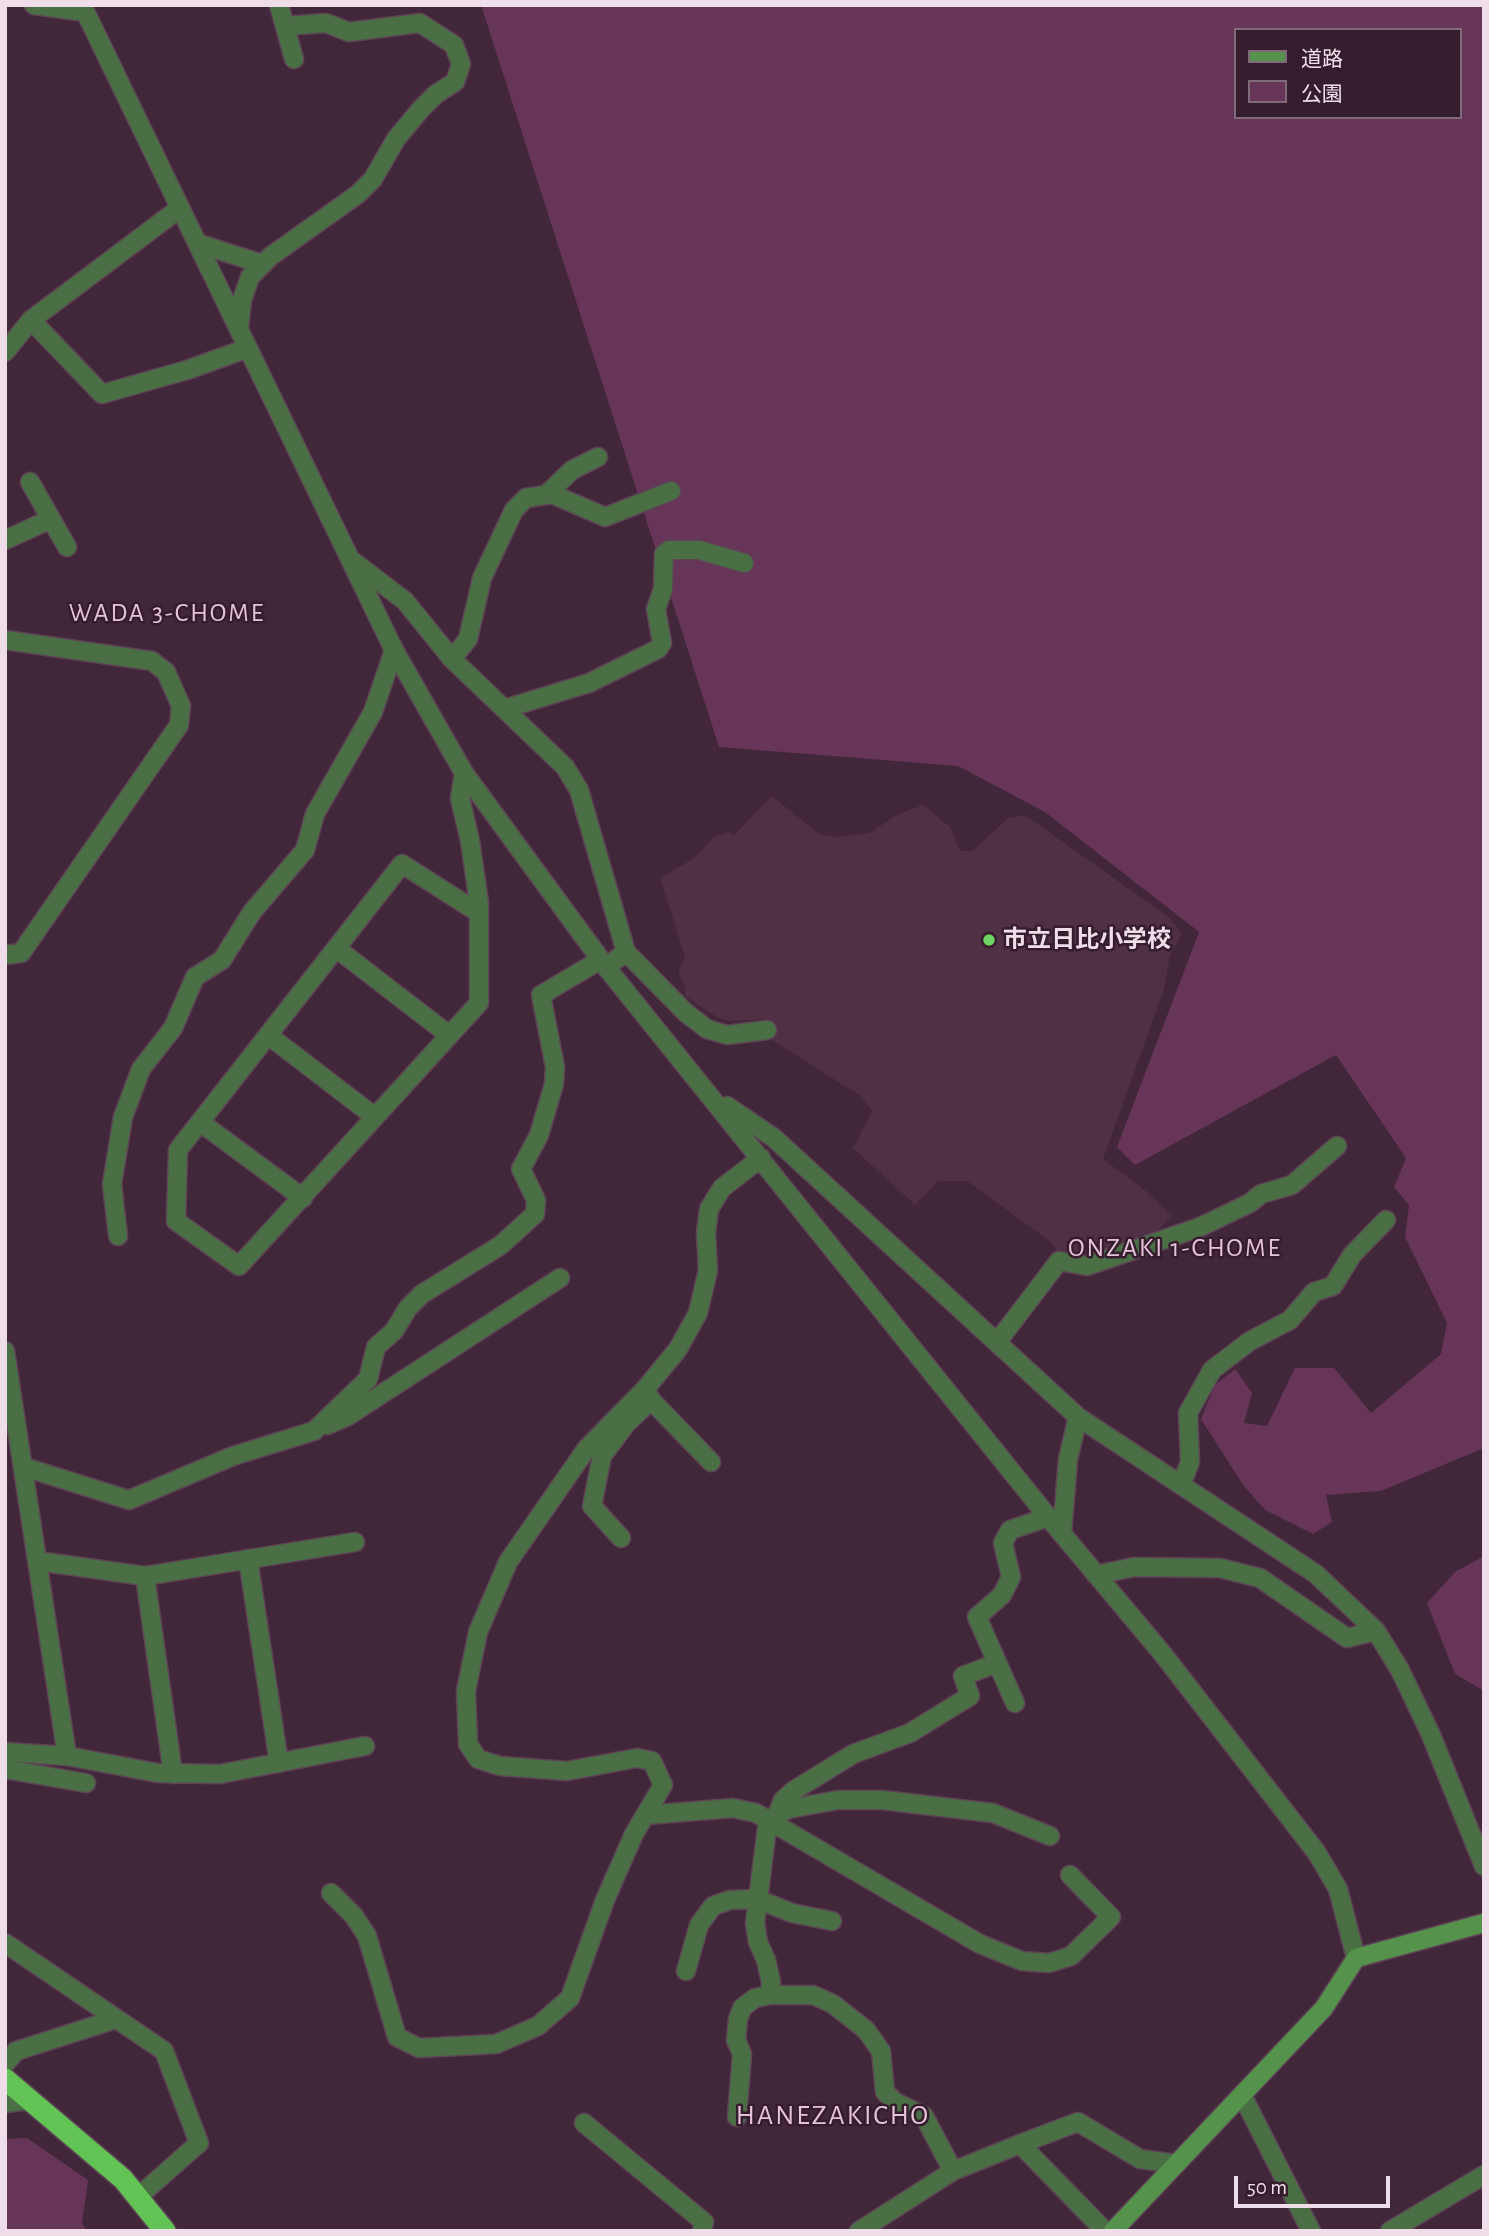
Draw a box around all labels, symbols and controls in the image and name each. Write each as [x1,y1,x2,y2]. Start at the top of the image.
legend [1234,28,1461,119]
text: 道路 [1301,49,1343,70]
text: 公園 [1301,84,1343,105]
district label: WADA 3-CHOME [70,597,264,629]
place label: 市立日比小学校 [1003,926,1171,954]
marker: 市立日比小学校 [981,932,997,948]
district label: ONZAKI 1-CHOME [1070,1232,1280,1264]
district label: HANEZAKICHO [737,2099,929,2133]
scale bar [1237,2162,1393,2206]
text: 50 m [1247,2177,1287,2198]

